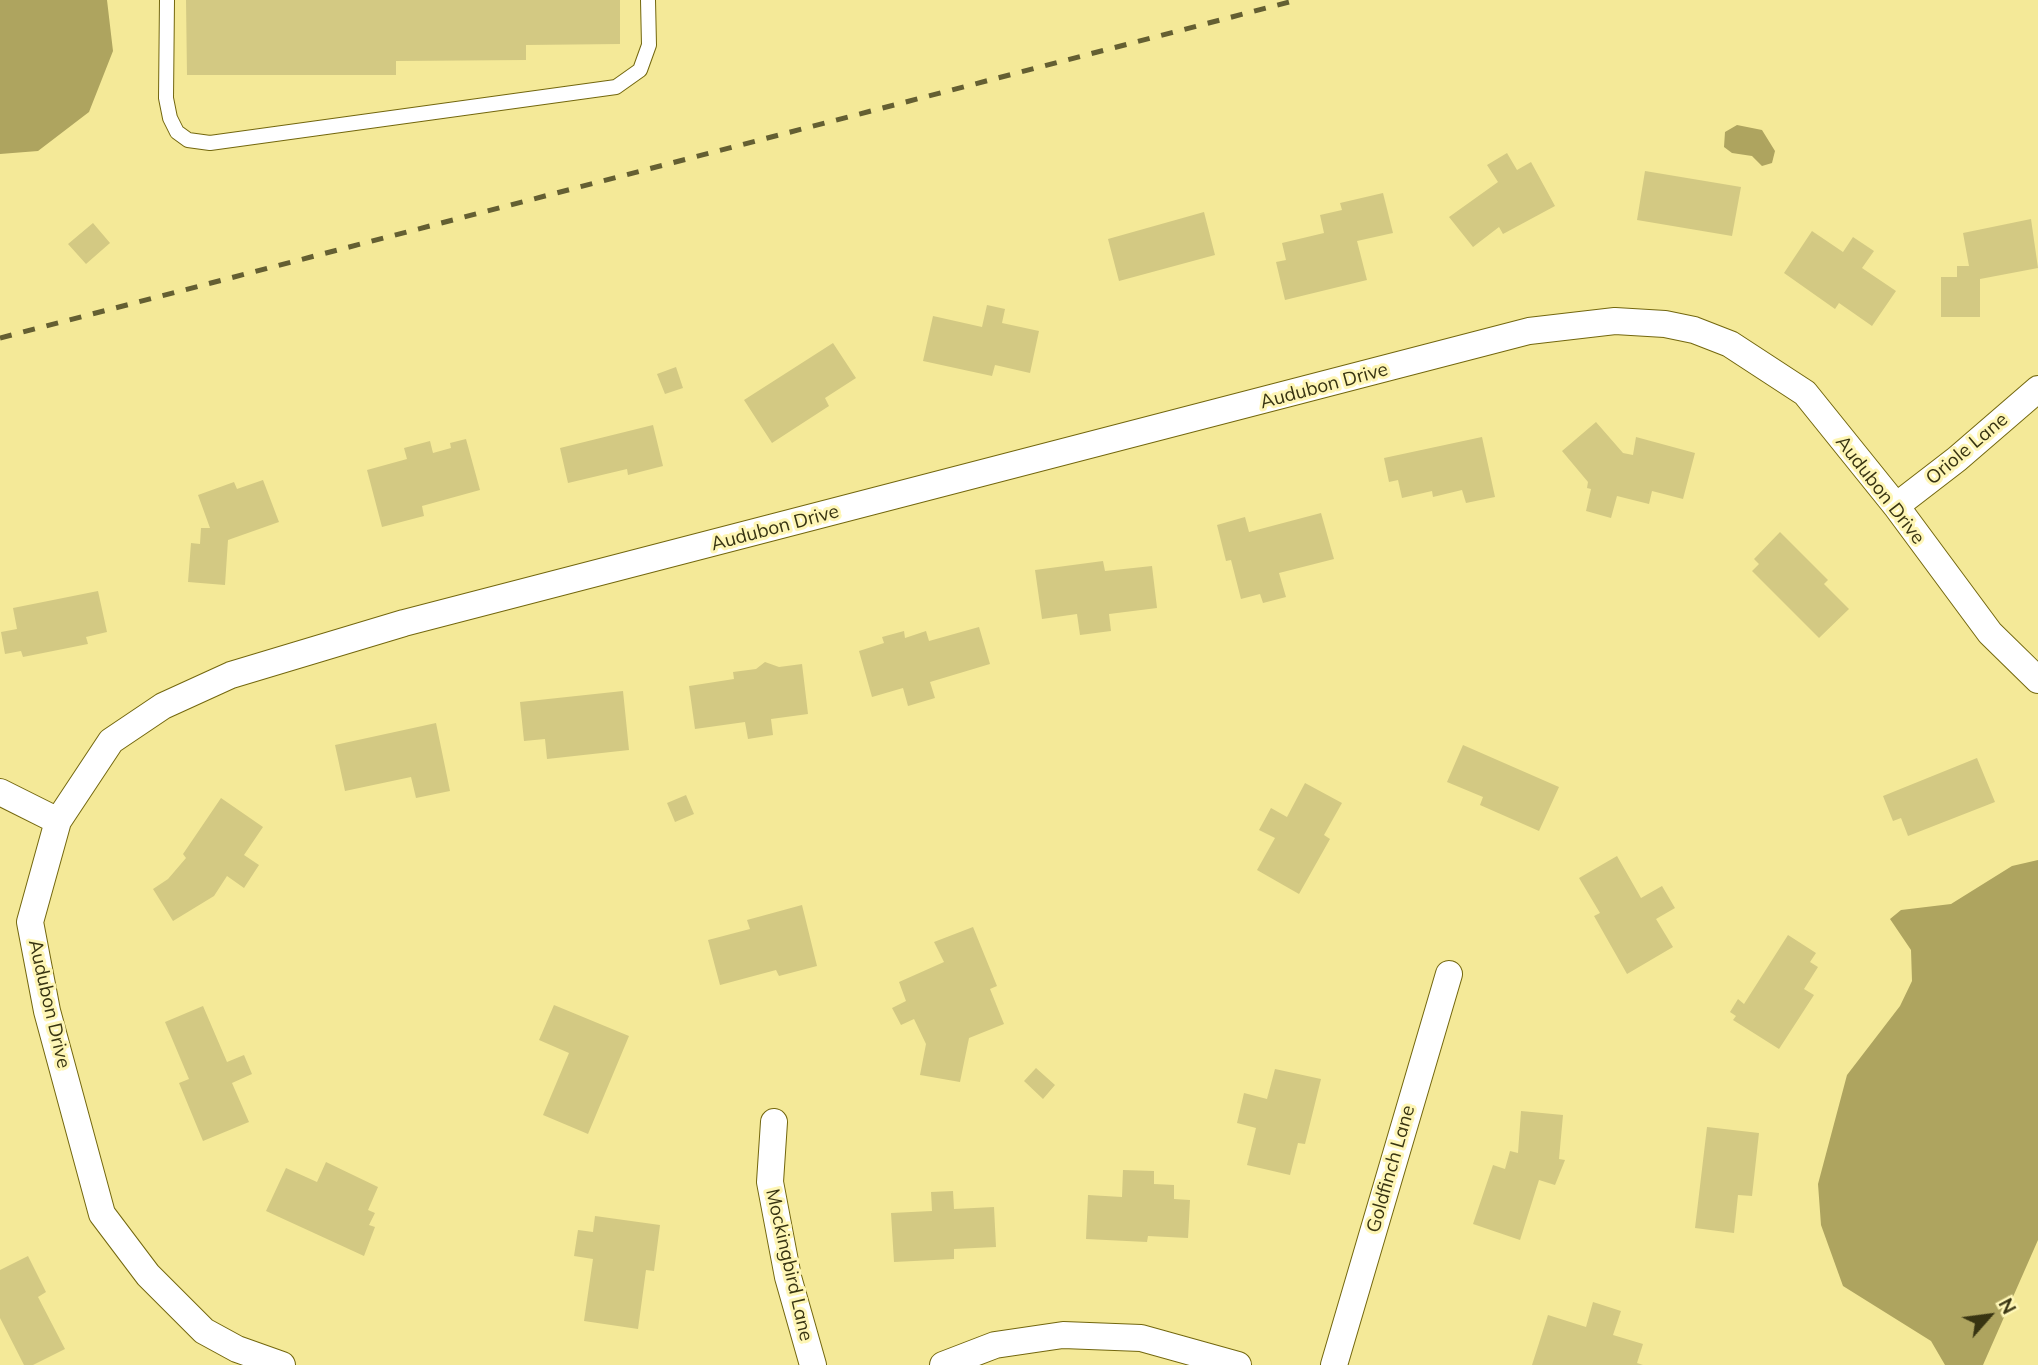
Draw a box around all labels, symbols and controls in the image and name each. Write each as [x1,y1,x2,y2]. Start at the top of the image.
street label: Audubon Drive [1258,358,1390,414]
street label: Oriole Lane [1921,408,2013,490]
street label: Audubon Drive [1831,431,1929,549]
street label: Audubon Drive [709,500,841,556]
street label: Audubon Drive [23,937,75,1071]
street label: Goldfinch Lane [1362,1103,1420,1235]
street label: Mockingbird Lane [760,1187,818,1343]
north arrow [1954,1281,2024,1351]
text: N [1994,1294,2022,1318]

